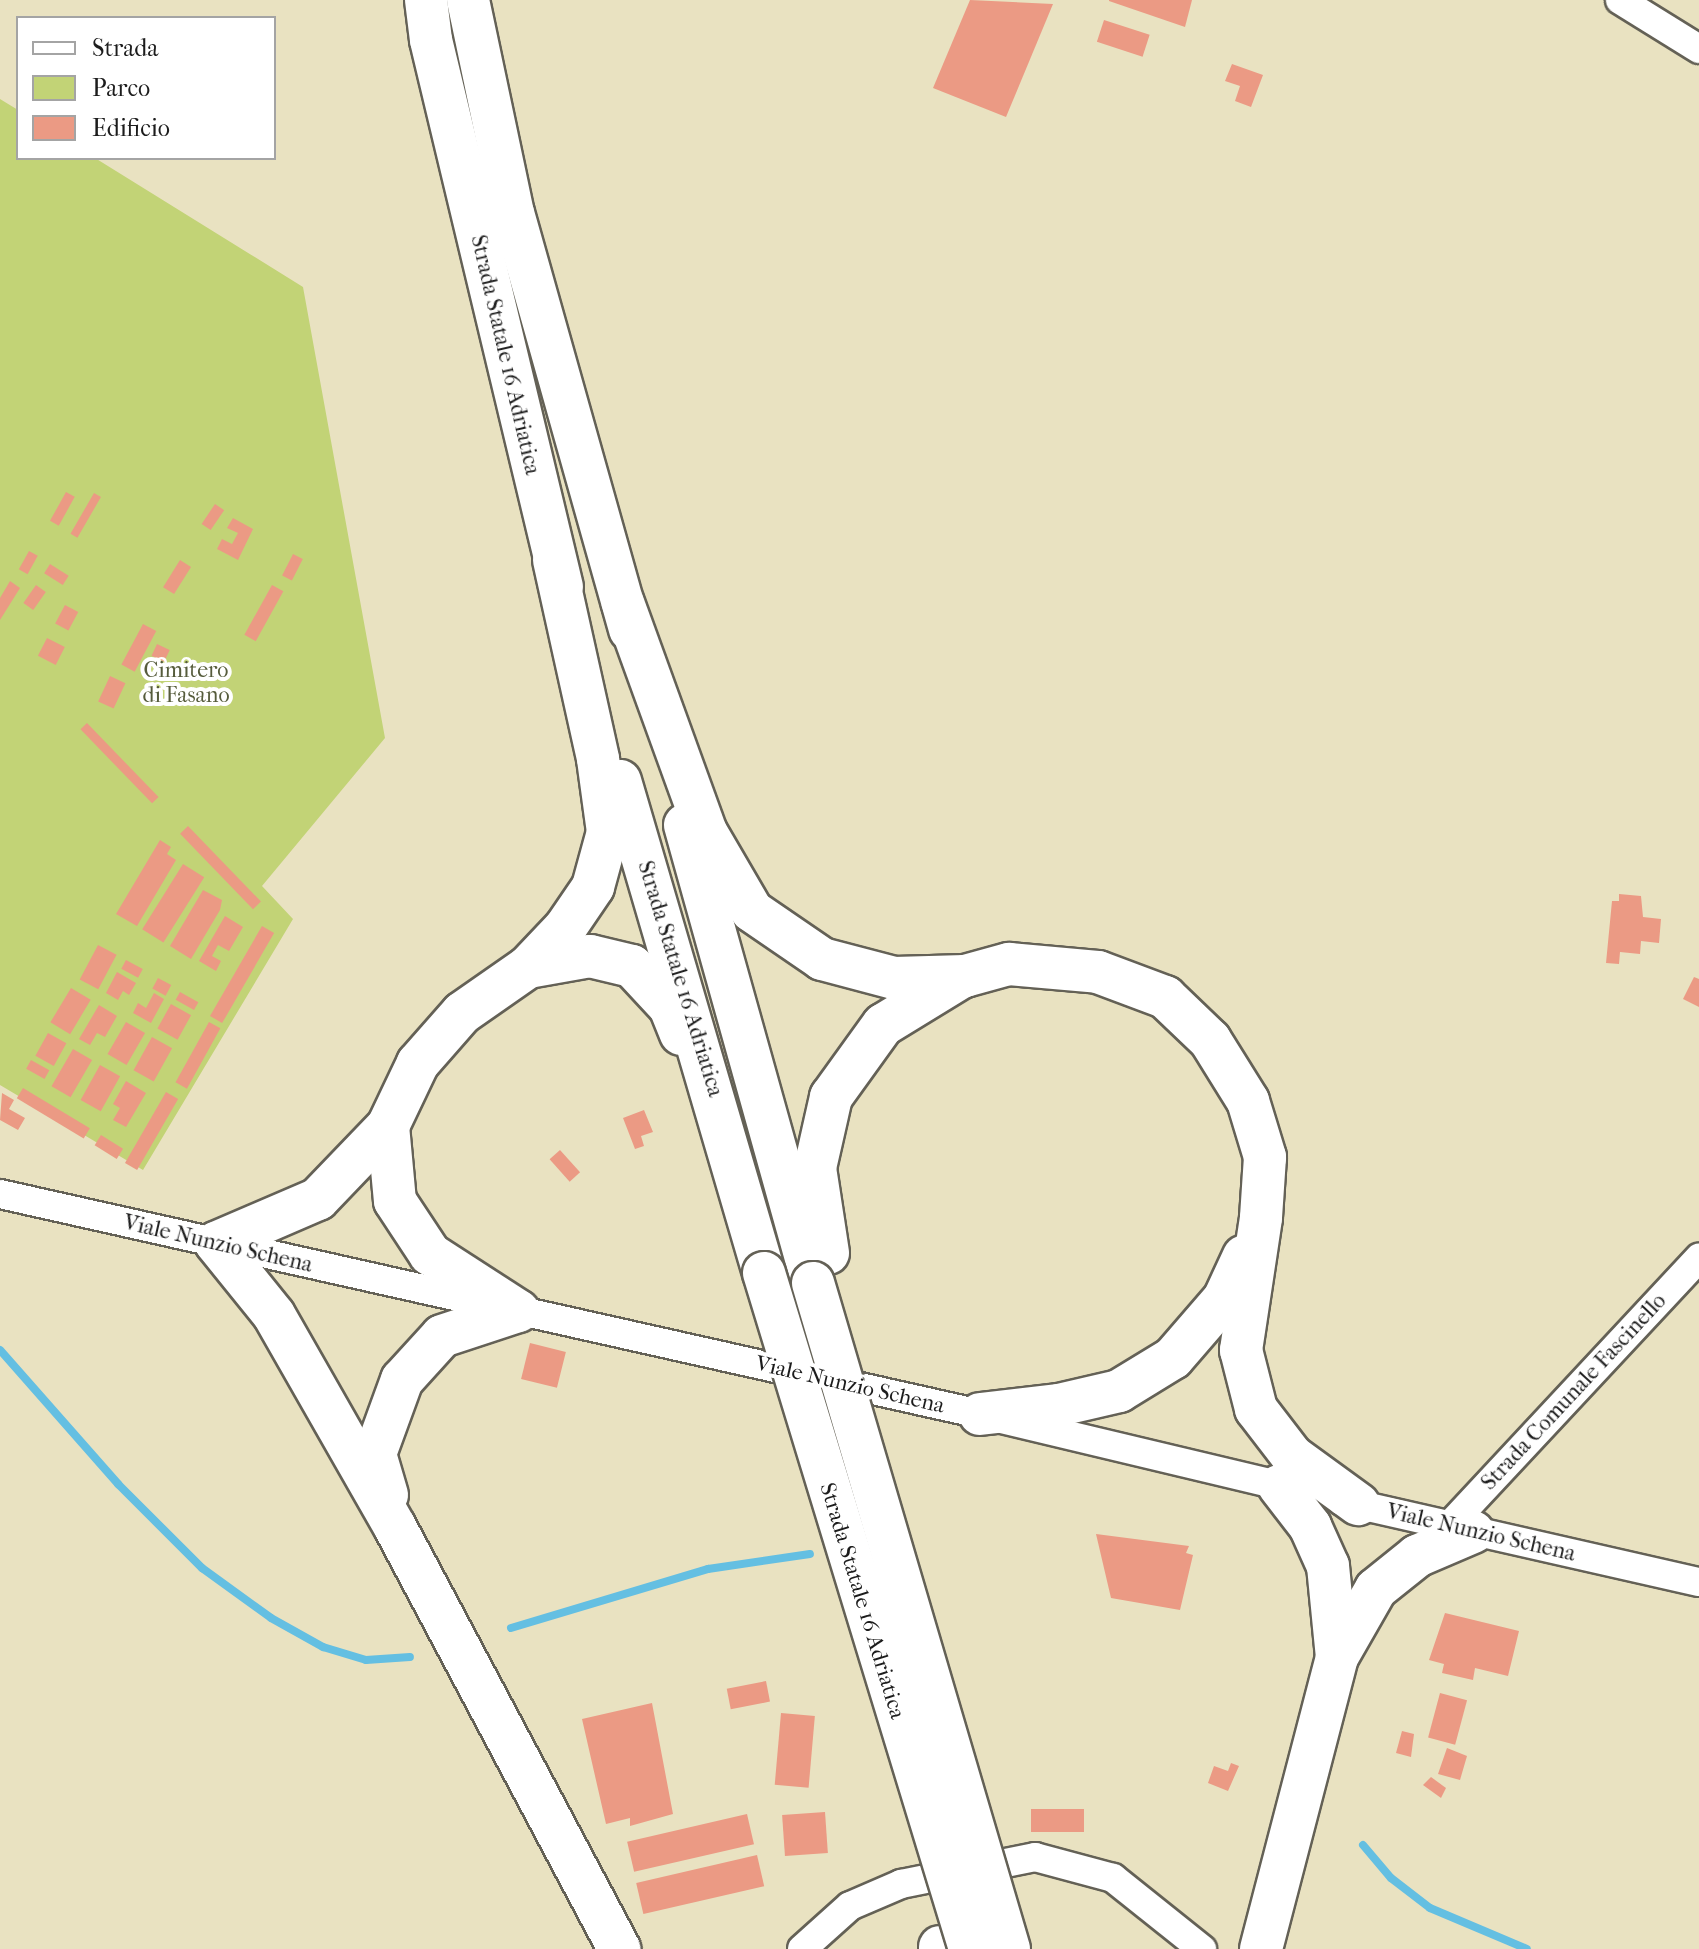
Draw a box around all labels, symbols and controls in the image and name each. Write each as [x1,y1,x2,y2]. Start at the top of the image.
legend [16,16,276,160]
text: Strada [92,34,158,62]
text: Parco [92,74,150,102]
text: Edificio [92,114,170,142]
street label: Strada Statale 16 Adriatica [465,233,545,477]
park label: Cimitero di Fasano [142,657,230,708]
street label: Strada Statale 16 Adriatica [632,858,728,1100]
street label: Viale Nunzio Schena [121,1209,315,1279]
street label: Strada Comunale Fascinello [1476,1288,1672,1496]
street label: Viale Nunzio Schena [753,1350,947,1420]
street label: Strada Statale 16 Adriatica [814,1480,910,1722]
street label: Viale Nunzio Schena [1384,1498,1578,1568]

